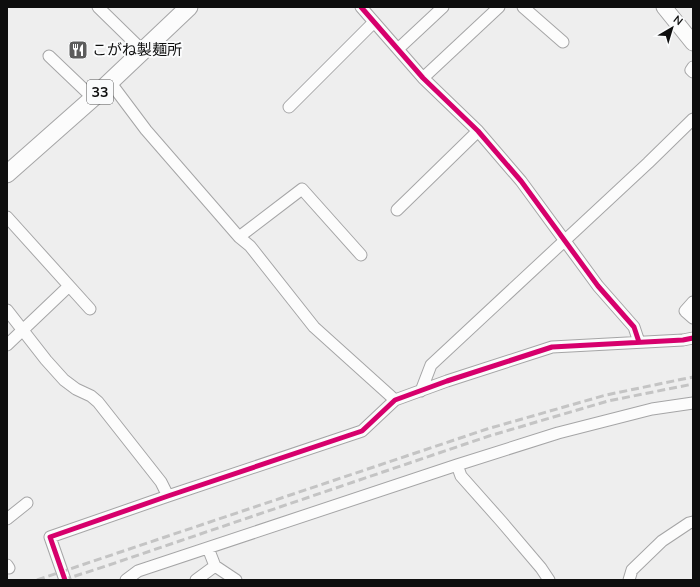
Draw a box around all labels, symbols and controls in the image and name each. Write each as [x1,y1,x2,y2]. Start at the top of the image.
north arrow [652,8,692,48]
text: N [671,12,686,28]
restaurant icon: こがね製麺所 [67,39,89,61]
place label: こがね製麺所 [92,40,182,59]
road number: 33 [87,80,113,104]

